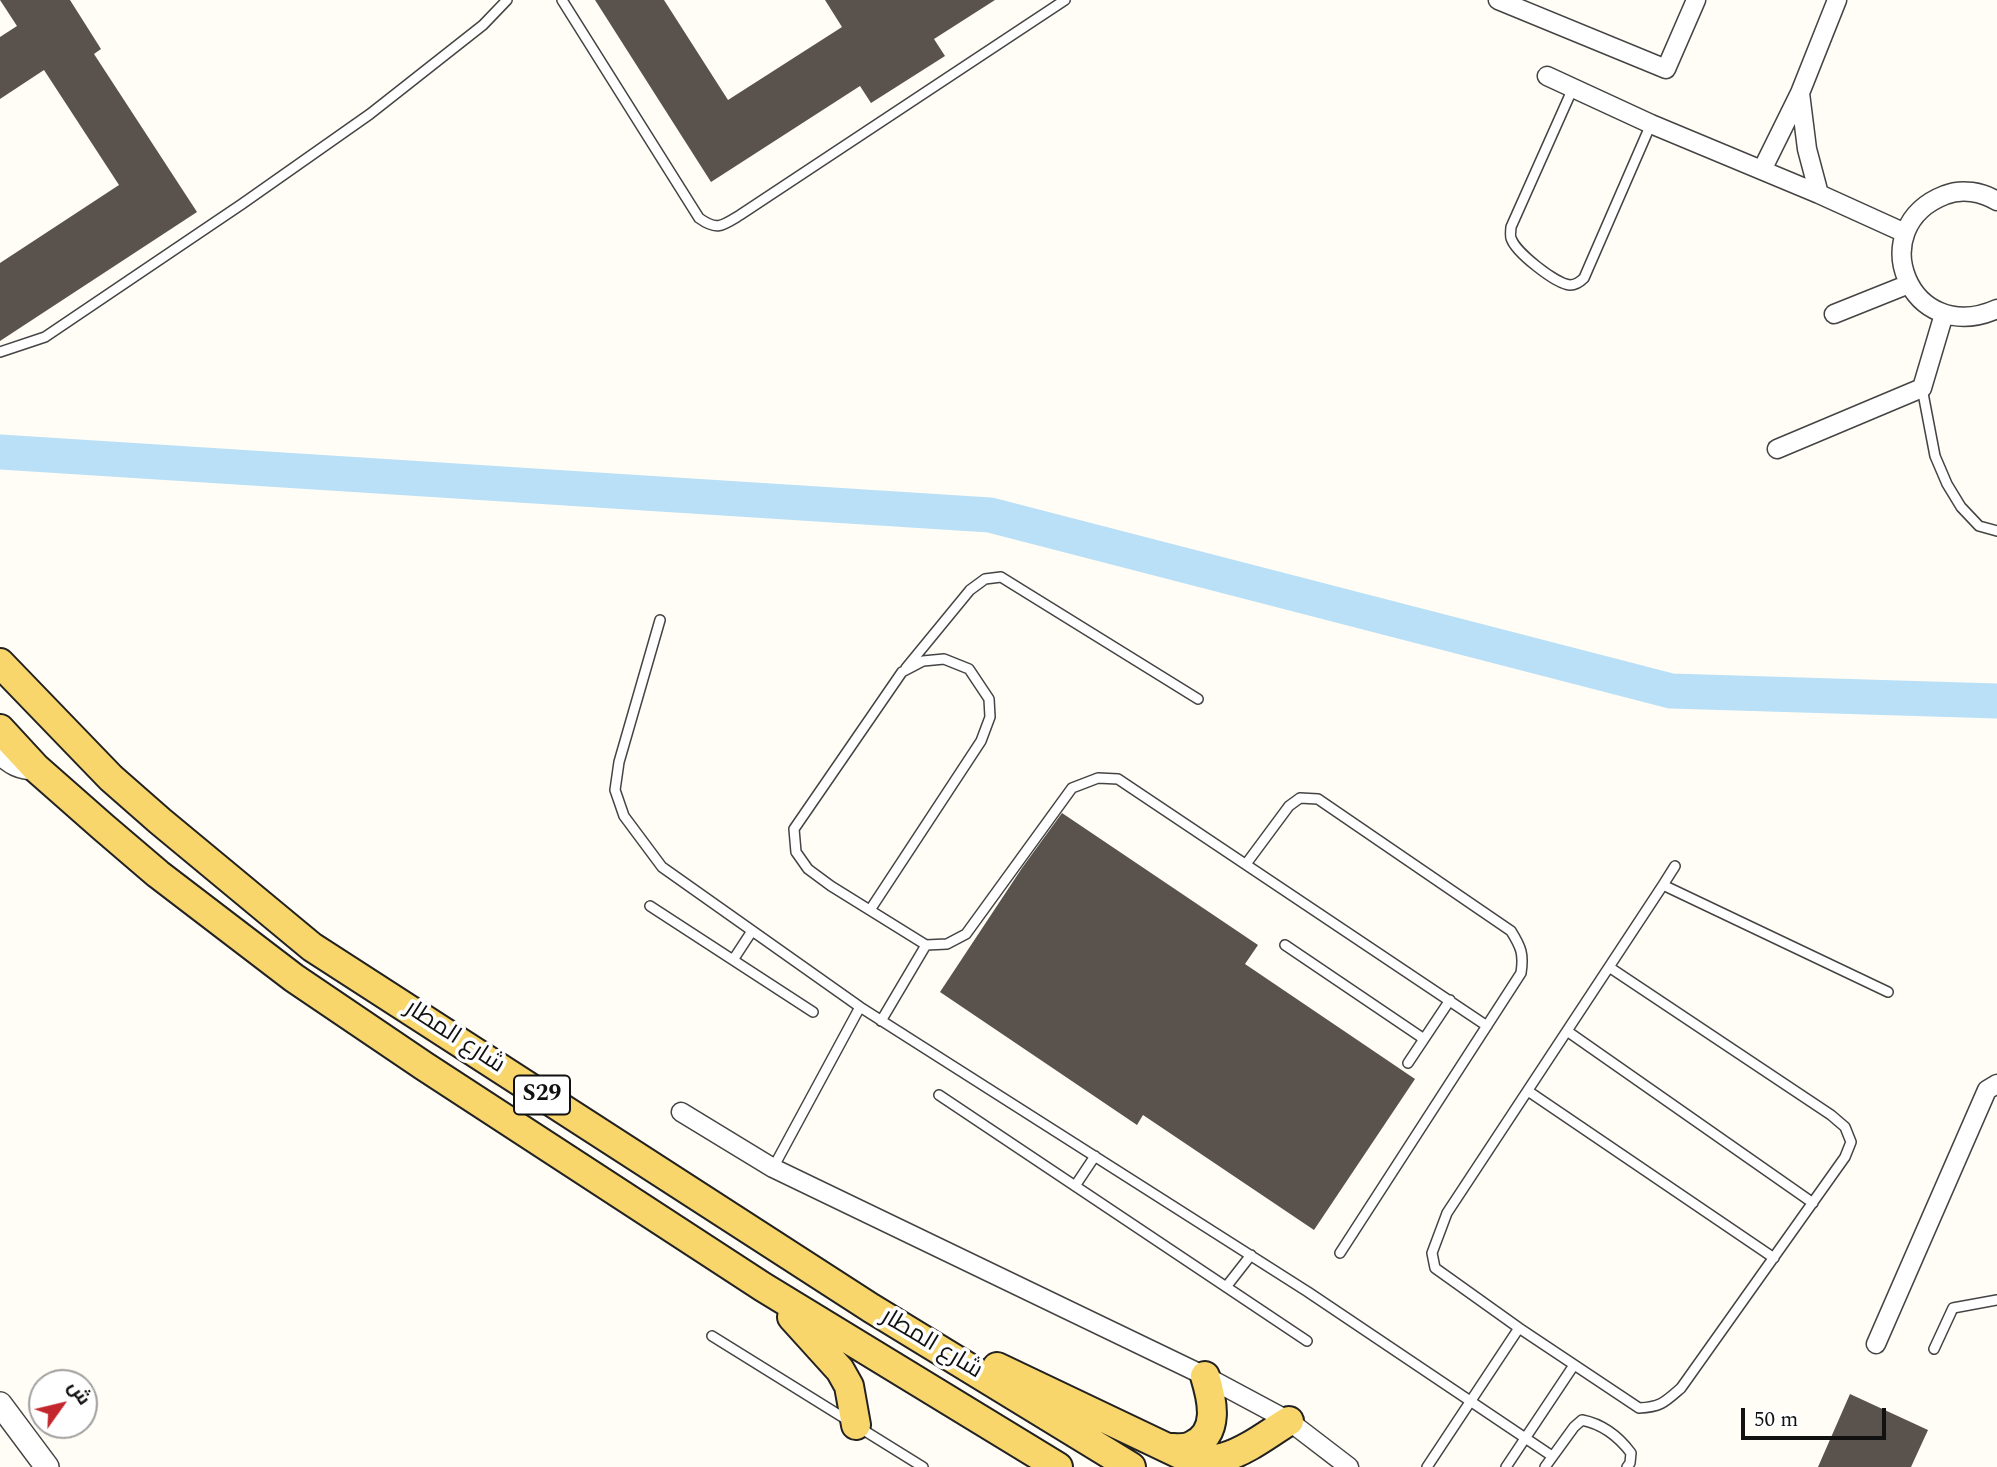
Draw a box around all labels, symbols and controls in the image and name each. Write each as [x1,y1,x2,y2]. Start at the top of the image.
street label: شارع المطار [399,995,509,1081]
road number: S29 [514,1076,570,1114]
street label: شارع المطار [875,1304,987,1386]
north arrow [28,1369,98,1439]
text: ش [60,1375,98,1411]
scale bar [1745,1394,1890,1438]
text: 50 m [1754,1404,1798,1436]

